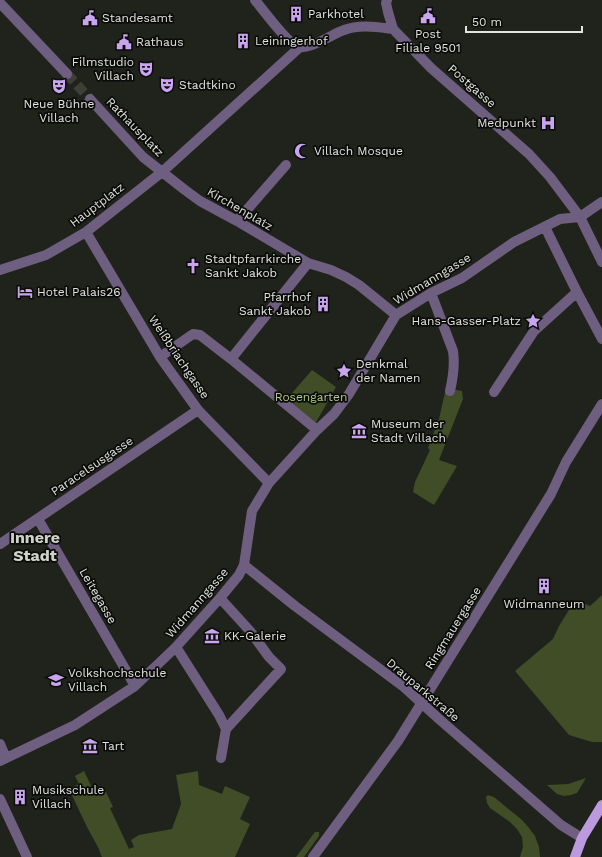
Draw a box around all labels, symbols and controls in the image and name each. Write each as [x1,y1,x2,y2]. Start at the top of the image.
building icon: Parkhotel [287,5,305,23]
place label: Parkhotel [308,7,364,21]
public building icon: Post Filiale 9501 [419,7,437,25]
scale bar [466,8,582,34]
public building icon: Standesamt [81,9,99,27]
place label: Standesamt [102,11,173,25]
text: 50 m [472,15,502,29]
place label: Post Filiale 9501 [395,27,461,55]
building icon: Leiningerhof [234,32,252,50]
public building icon: Rathaus [115,33,133,51]
place label: Leiningerhof [255,34,328,48]
place label: Rathaus [136,35,184,49]
place label: Filmstudio Villach [72,55,134,83]
theatre icon: Filmstudio Villach [137,60,155,78]
street label: Postgasse [445,62,499,111]
theatre icon: Stadtkino [158,76,176,94]
theatre icon: Neue Bühne Villach [50,77,68,95]
place label: Stadtkino [179,78,236,92]
street label: Rathausplatz [103,95,167,159]
place label: Neue Bühne Villach [23,97,95,125]
hospital icon: Medpunkt [539,114,557,132]
place label: Medpunkt [477,116,536,130]
mosque icon: Villach Mosque [293,142,311,160]
place label: Villach Mosque [314,144,403,158]
street label: Hauptplatz [67,180,127,230]
street label: Kirchenplatz [205,185,275,233]
street label: Widmanngasse [391,250,473,308]
place label: Stadtpfarrkirche Sankt Jakob [205,252,301,280]
church icon: Stadtpfarrkirche Sankt Jakob [184,257,202,275]
hotel icon: Hotel Palais26 [16,283,34,301]
place label: Hotel Palais26 [37,285,121,299]
place label: Pfarrhof Sankt Jakob [239,290,311,318]
building icon: Pfarrhof Sankt Jakob [314,295,332,313]
street label: Weißbriachgasse [146,312,212,402]
place icon: Hans-Gasser-Platz [524,312,542,330]
place label: Hans-Gasser-Platz [411,314,521,328]
place label: Denkmal der Namen [356,357,420,385]
place icon: Denkmal der Namen [335,362,353,380]
park label: Rosengarten [275,390,347,404]
place label: Museum der Stadt Villach [371,417,446,445]
museum icon: Museum der Stadt Villach [350,422,368,440]
street label: Paracelsusgasse [48,433,136,499]
district label: Innere Stadt [10,528,60,565]
street label: Widmanngasse [163,565,231,641]
street label: Leitegasse [76,566,120,626]
building icon: Widmanneum [535,577,553,595]
street label: Ringmauergasse [422,584,484,672]
place label: Widmanneum [503,597,585,611]
museum icon: KK-Galerie [203,627,221,645]
place label: KK-Galerie [224,629,286,643]
street label: Drauparkstraße [384,656,462,725]
place label: Volkshochschule Villach [68,666,166,694]
school or university icon: Volkshochschule Villach [47,671,65,689]
museum icon: Tart [81,737,99,755]
place label: Tart [102,739,124,753]
place label: Musikschule Villach [32,783,104,811]
building icon: Musikschule Villach [11,788,29,806]

